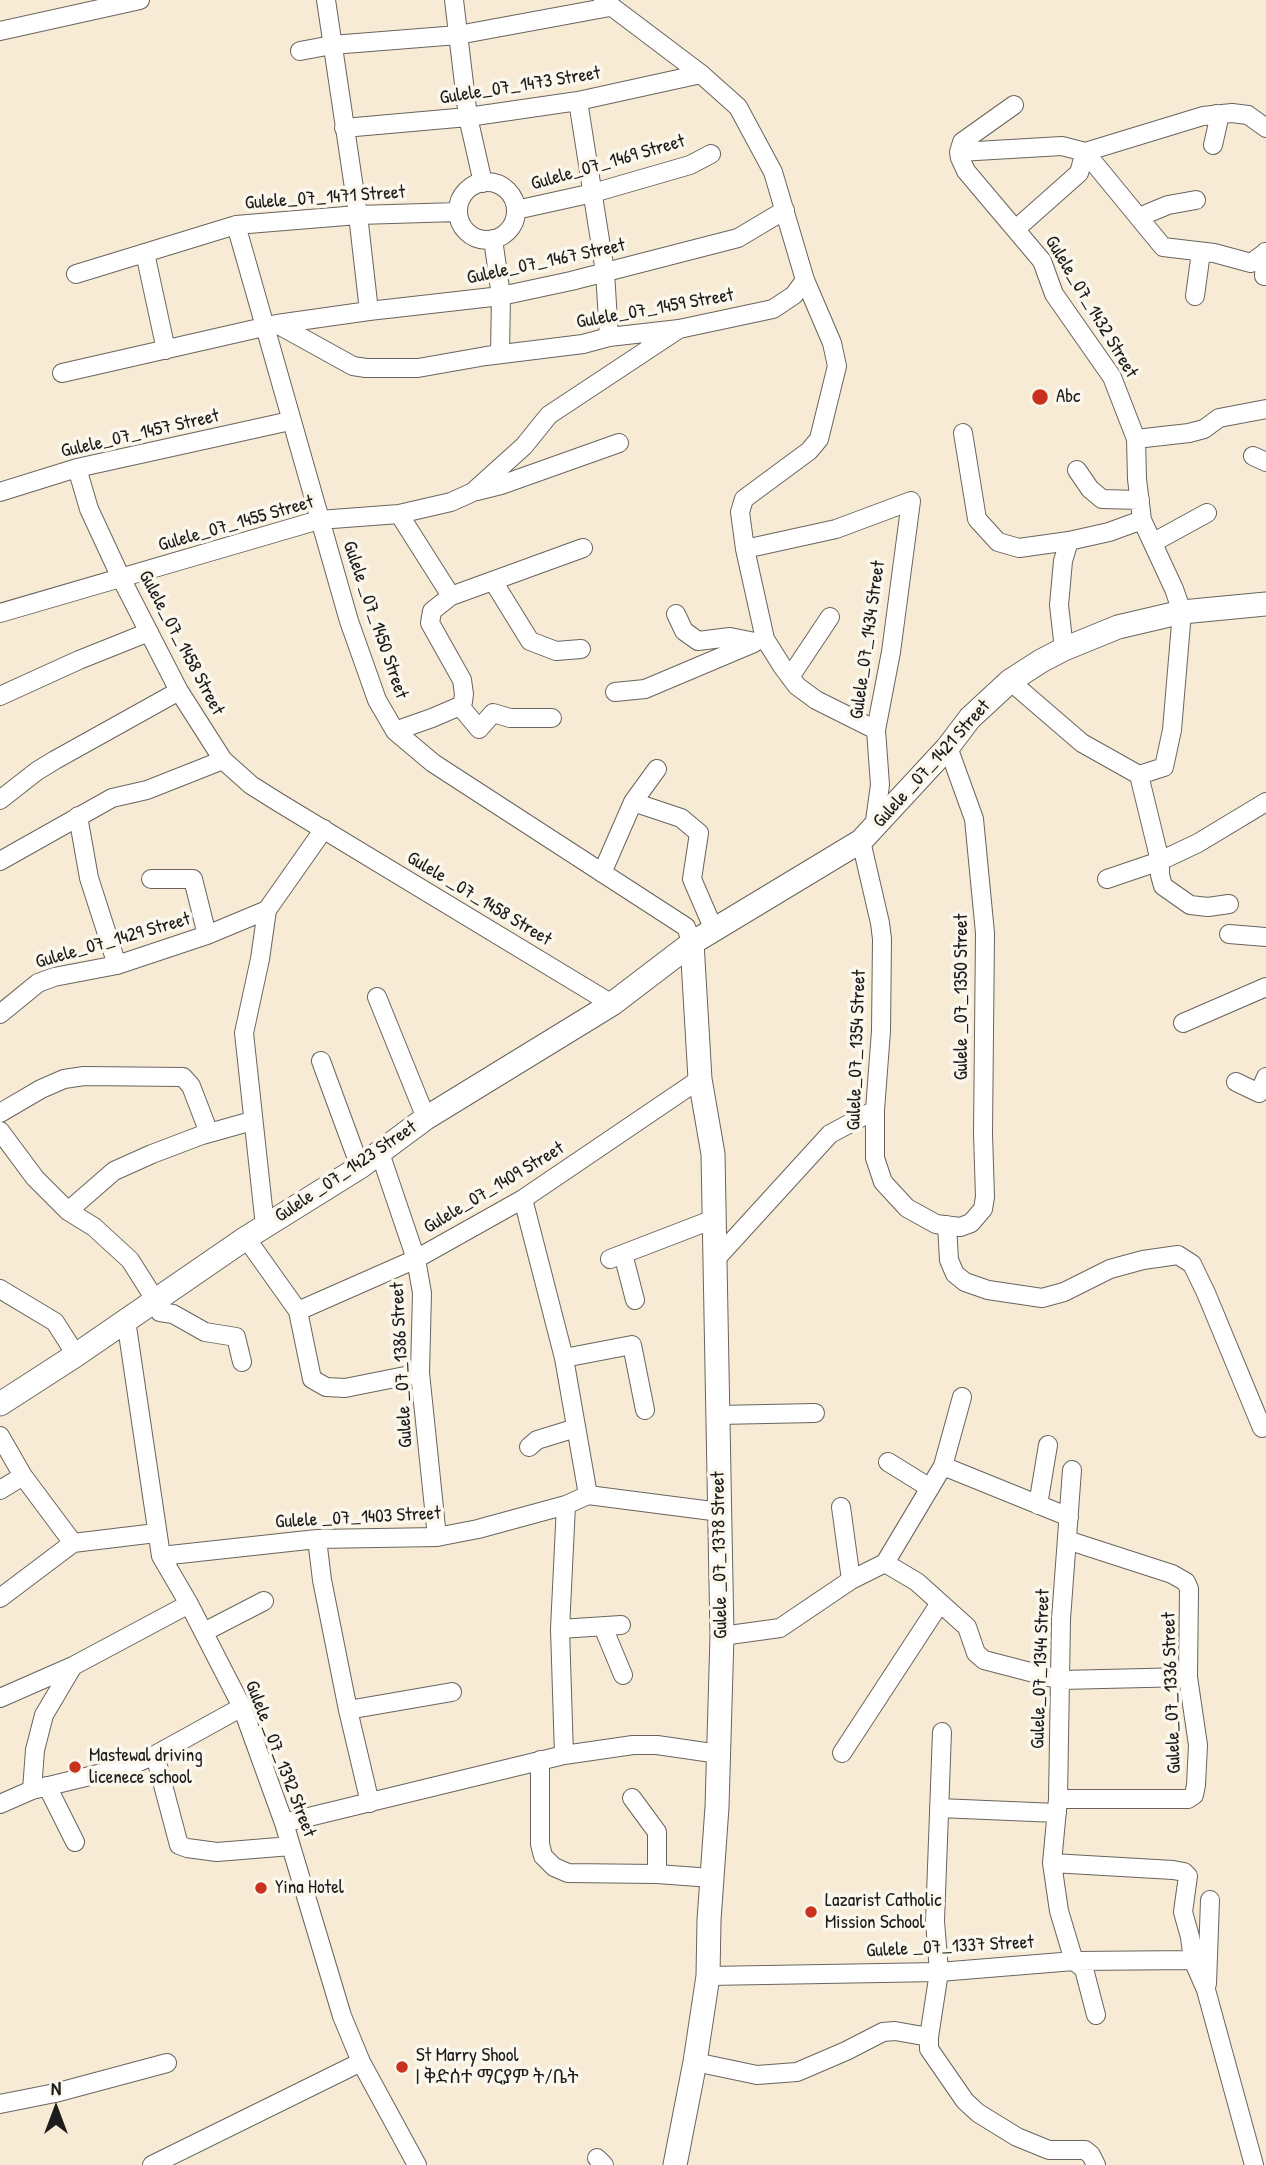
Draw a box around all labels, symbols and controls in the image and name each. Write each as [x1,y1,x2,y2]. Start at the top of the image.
street label: Gulele_07_1473 Street [438,62,602,110]
street label: Gulele_07_1469 Street [529,130,687,196]
street label: Gulele_07_1471 Street [244,181,406,215]
street label: Gulele_07_1432 Street [1040,232,1142,382]
street label: Gulele_07_1467 Street [465,234,627,290]
street label: Gulele_07_1459 Street [575,284,735,334]
place label: Abc [1056,386,1080,408]
marker: Abc [1030,387,1050,407]
street label: Gulele_07_1457 Street [59,405,221,463]
street label: Gulele_07_1455 Street [156,491,316,557]
street label: Gulele _07_1450 Street [337,538,413,702]
street label: Gulele_07_1434 Street [846,559,890,721]
street label: Gulele_07_1458 Street [133,567,229,719]
street label: Gulele _07_1421 Street [869,695,995,833]
street label: Gulele _07_1458 Street [402,847,556,951]
street label: Gulele_07_1429 Street [33,908,193,974]
street label: Gulele _07_1350 Street [951,914,973,1080]
street label: Gulele_07_1354 Street [843,969,871,1131]
street label: Gulele _07_1423 Street [271,1116,421,1228]
street label: Gulele_07_1409 Street [420,1137,568,1239]
street label: Gulele _07_1386 Street [386,1282,418,1448]
street label: Gulele _07_1378 Street [707,1471,733,1639]
street label: Gulele _07_1403 Street [275,1502,441,1534]
street label: Gulele_07_1344 Street [1027,1589,1055,1749]
street label: Gulele_07_1336 Street [1158,1612,1186,1774]
street label: Gulele _07_1392 Street [240,1678,320,1840]
place label: Mastewal driving licenece school [89,1745,203,1789]
marker: Mastewal driving licenece school [67,1759,83,1775]
place label: Yina Hotel [275,1877,344,1899]
marker: Yina Hotel [253,1880,269,1896]
place label: Lazarist Catholic Mission School [825,1890,942,1934]
marker: Lazarist Catholic Mission School [803,1904,819,1920]
street label: Gulele _07_1337 Street [866,1931,1034,1963]
place label: St Marry Shool | ቅድሰተ ማርያም ት/ቤት [416,2045,579,2089]
marker: St Marry Shool | ቅድሰተ ማርያም ት/ቤት [394,2059,410,2075]
north arrow [21,2074,91,2144]
text: N [51,2075,61,2101]

